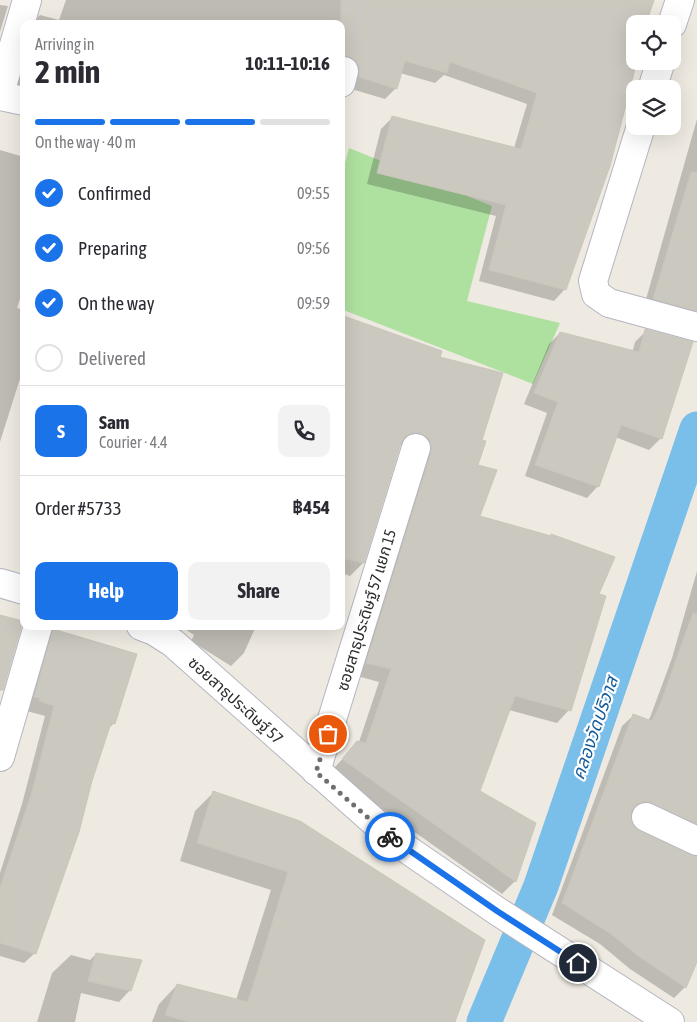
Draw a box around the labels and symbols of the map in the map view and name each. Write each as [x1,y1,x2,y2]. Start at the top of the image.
street label: ซอยสาธุประดิษฐ์ 57 แยก 15 [333,527,400,693]
street label: ซอยสาธุประดิษฐ์ 57 [184,653,287,748]
water label: คลองวัดปริวาส [567,671,623,782]
pin [307,713,349,755]
courier [365,812,415,862]
pin [557,942,599,984]

